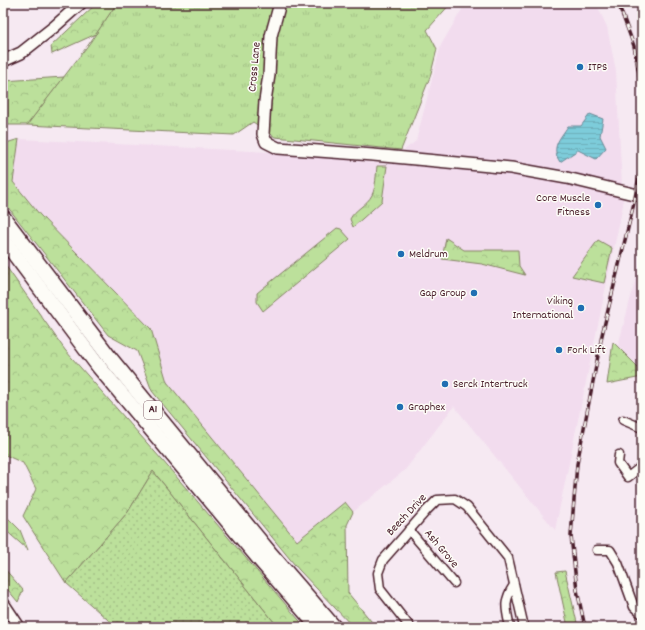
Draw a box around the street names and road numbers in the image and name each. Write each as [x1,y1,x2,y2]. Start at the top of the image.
street label: Cross Lane [244,41,266,93]
road number: A1 [144,401,162,419]
street label: Beech Drive [383,490,431,540]
street label: Ash Grove [420,526,462,572]

